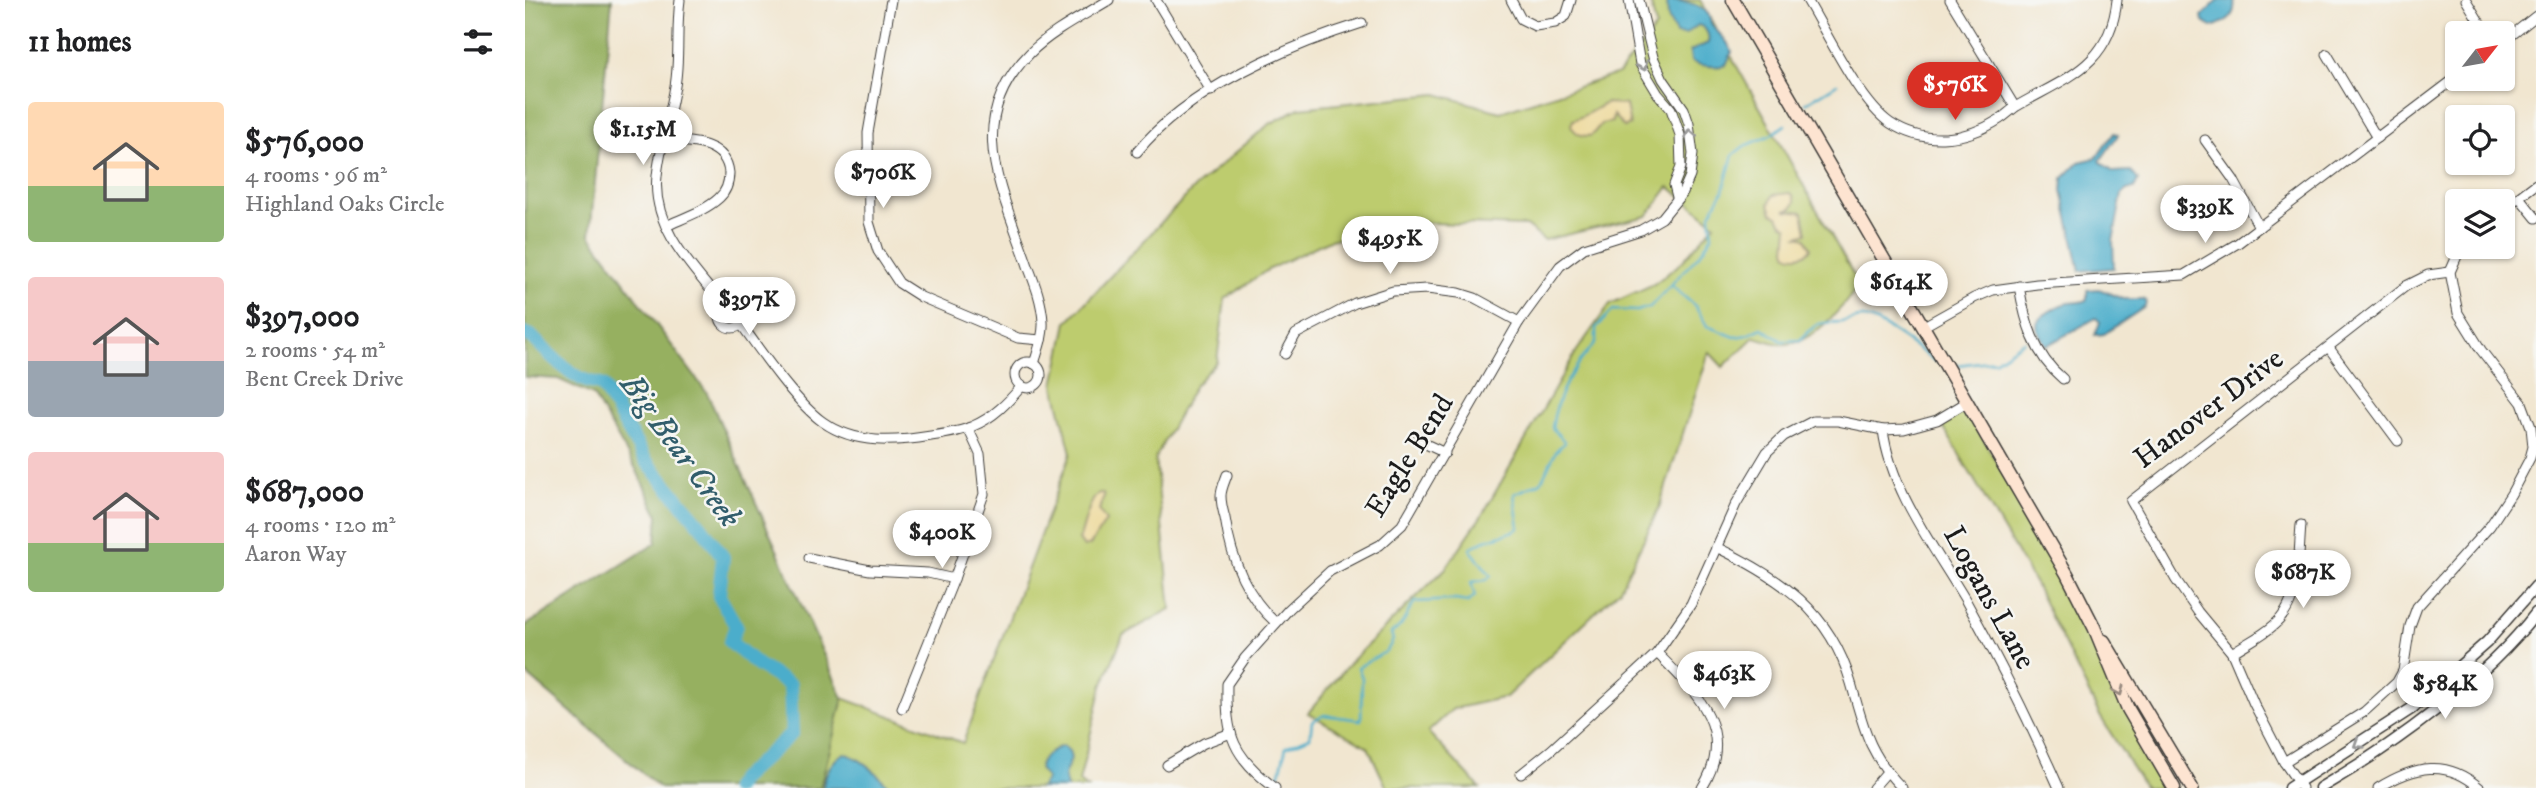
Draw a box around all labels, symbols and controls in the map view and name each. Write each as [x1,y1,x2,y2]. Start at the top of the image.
north arrow [2445,21,2515,91]
map controls [2445,21,2515,259]
icon: filters [459,23,497,61]
text: 11 homes [28,24,132,61]
one-way arrow [1634,60,1648,72]
pin: $576K [1906,62,2004,122]
text: $576K [1923,70,1987,99]
button: locate [2445,105,2515,175]
pin: $1.15M [586,108,700,167]
text: $1.15M [609,115,677,144]
text: $576,000 [245,124,364,161]
one-way arrow [1683,128,1698,140]
icon: home [84,130,168,214]
pin: $706K [834,150,932,210]
text: $706K [850,158,916,187]
text: 4 rooms · 96 m² [245,161,387,190]
pin: $339K [2156,186,2254,245]
button: layers [2445,189,2515,259]
text: Highland Oaks Circle [245,190,444,219]
text: $339K [2176,193,2234,222]
pin: $495K [1341,216,1439,276]
text: $495K [1358,224,1422,253]
pin: $614K [1852,260,1950,320]
text: $614K [1870,268,1932,297]
pin: $397K [700,278,798,337]
text: $397K [719,285,779,314]
text: $397,000 [245,299,360,336]
icon: home [84,305,168,389]
text: 2 rooms · 54 m² [245,336,385,365]
street label: Hanover Drive [2127,341,2291,477]
text: Bent Creek Drive [245,365,404,394]
water label: Big Bear Creek [610,365,750,536]
street label: Eagle Bend [1358,388,1462,524]
text: $687,000 [245,474,364,511]
icon: home [84,480,168,564]
pin: $400K [893,510,991,570]
text: 4 rooms · 120 m² [245,511,396,540]
text: $400K [909,518,975,547]
street label: Logans Lane [1935,520,2043,676]
text: Aaron Way [245,540,346,569]
pin: $687K [2254,550,2352,610]
text: $687K [2271,558,2335,587]
pin: $463K [1675,652,1773,711]
text: $463K [1693,659,1755,688]
pin: $584K [2396,662,2494,721]
text: $584K [2413,669,2477,698]
one-way arrow [2111,683,2125,696]
one-way arrow [2353,736,2366,748]

